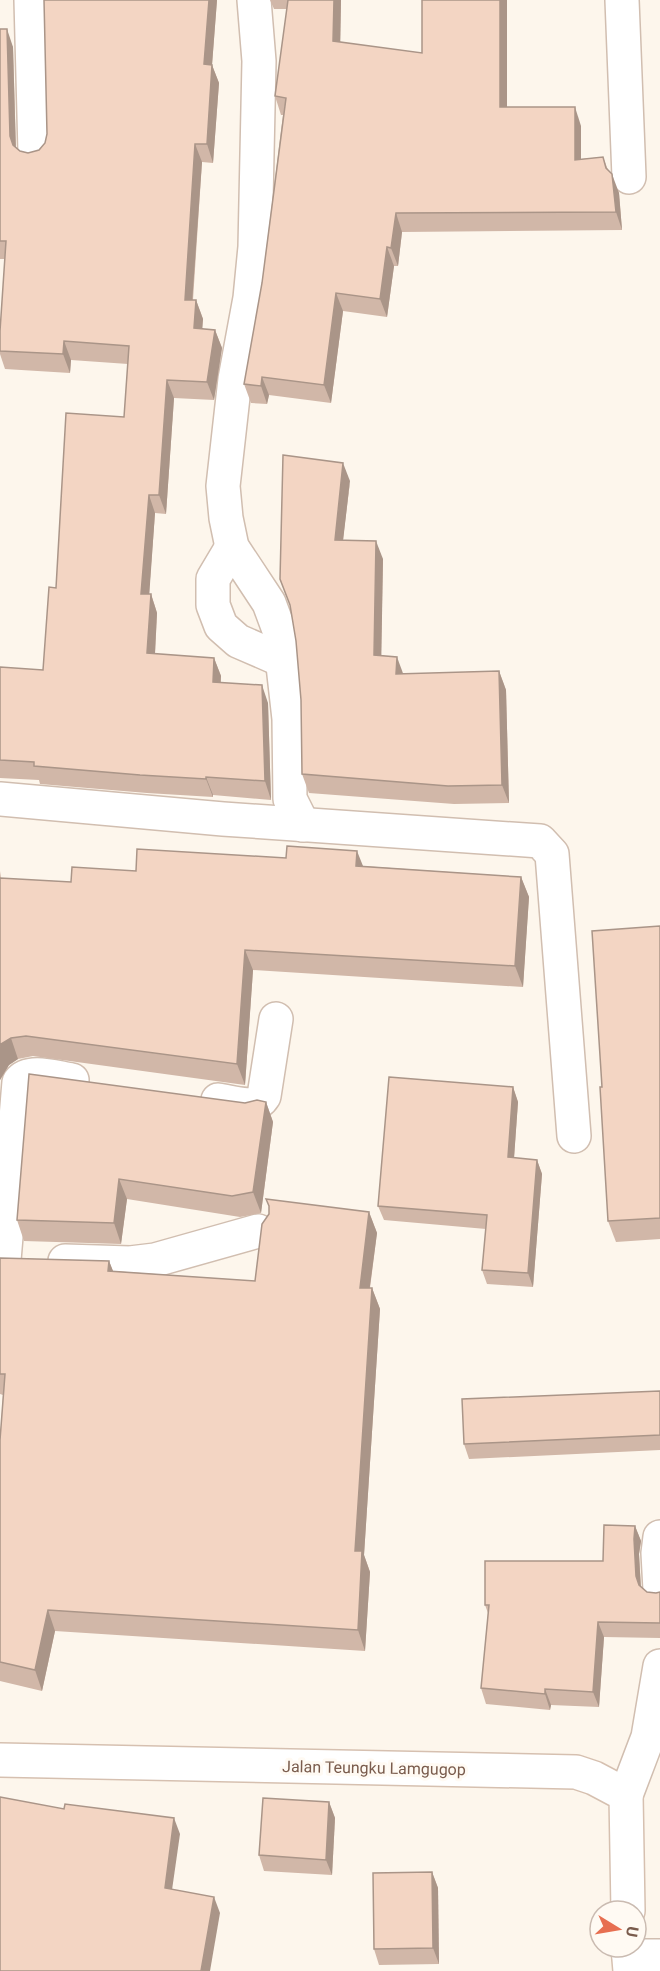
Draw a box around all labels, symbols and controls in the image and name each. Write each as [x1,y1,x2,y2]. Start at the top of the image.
street label: Jalan Teungku Lamgugop [282,1757,466,1779]
north arrow [588,1899,648,1959]
text: U [622,1925,643,1939]

